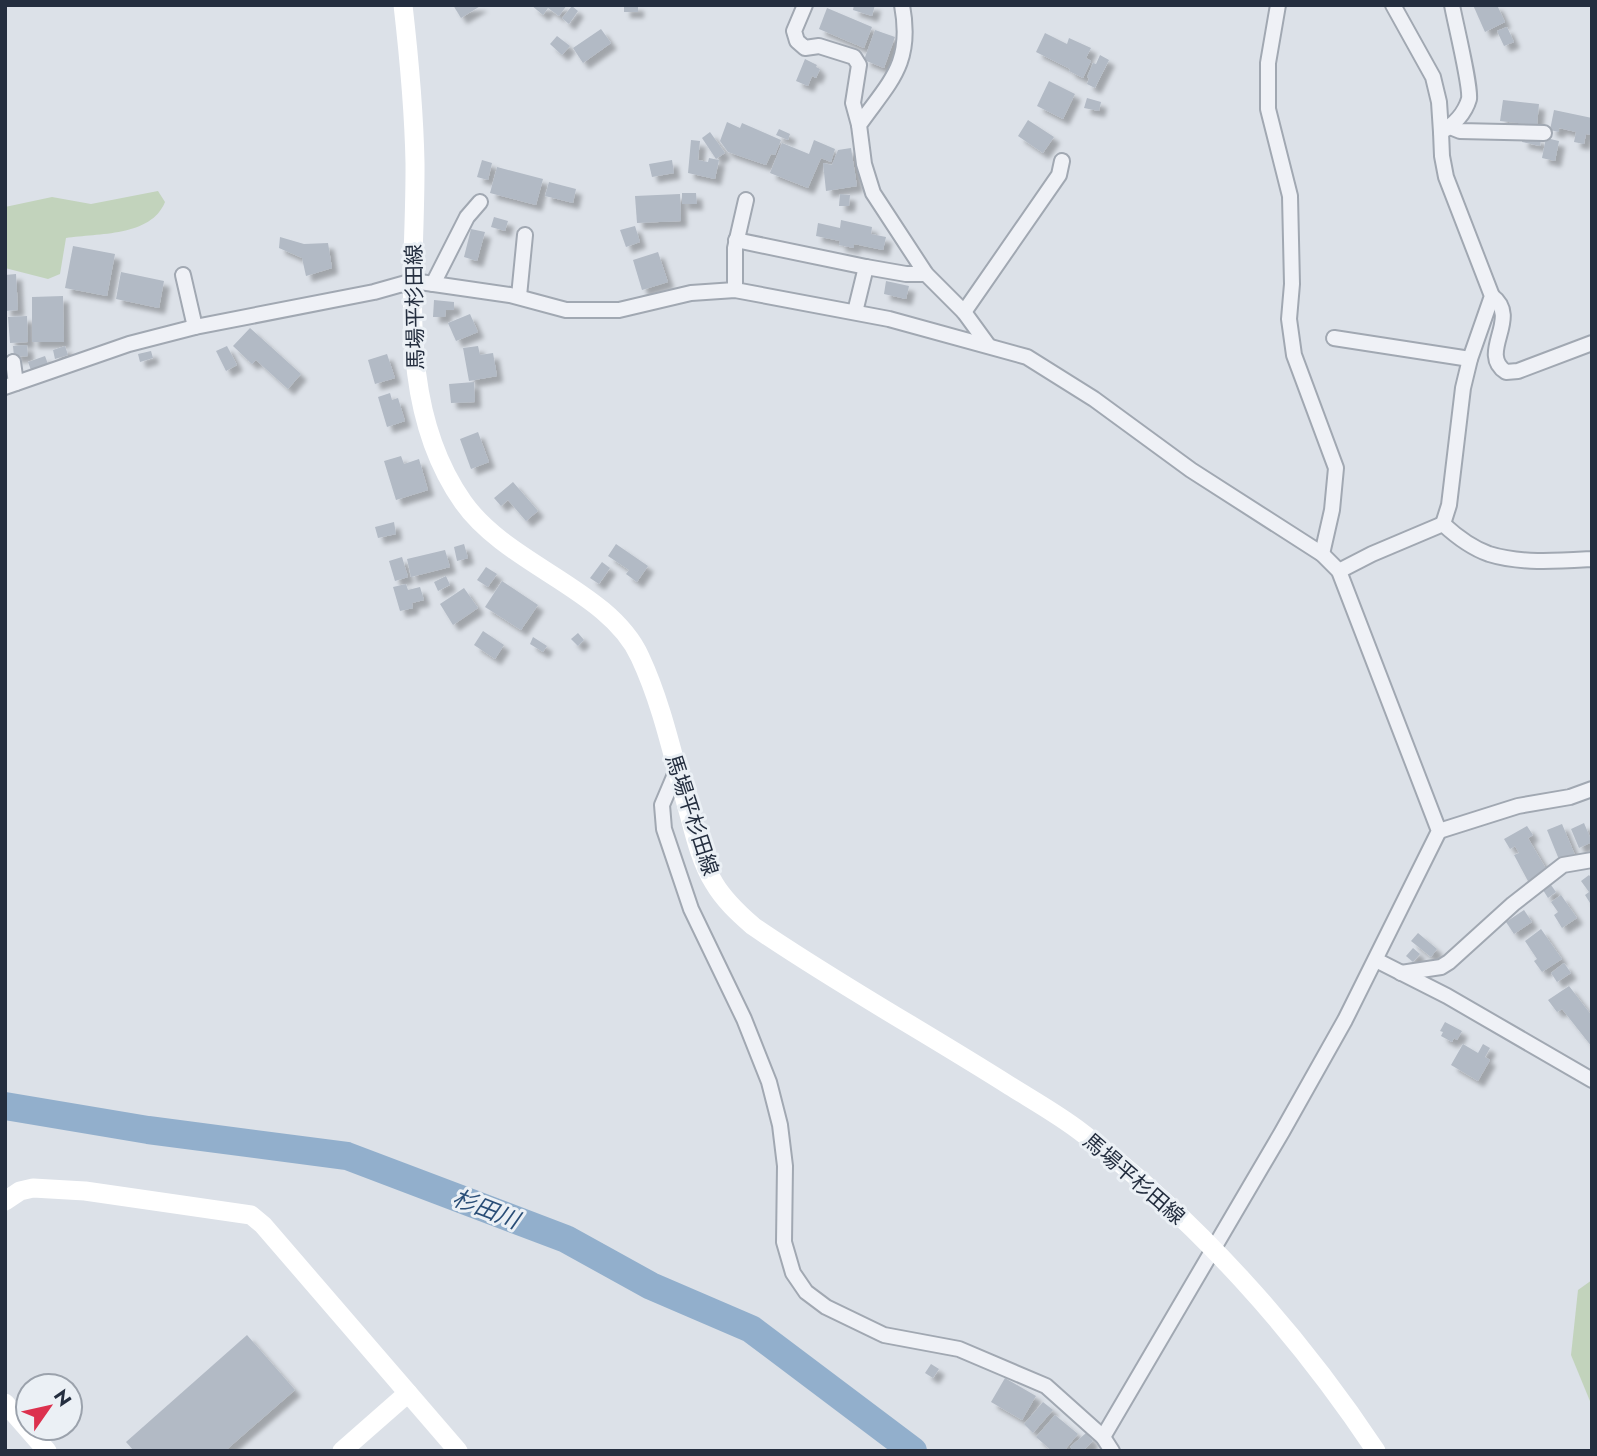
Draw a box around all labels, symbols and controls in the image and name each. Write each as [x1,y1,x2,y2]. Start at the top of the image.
street label: 馬場平杉田線 [399,244,431,370]
street label: 馬場平杉田線 [658,750,726,880]
street label: 馬場平杉田線 [1077,1126,1191,1232]
water label: 杉田川 [448,1181,527,1238]
north arrow [14,1372,84,1442]
text: N [47,1384,78,1412]

